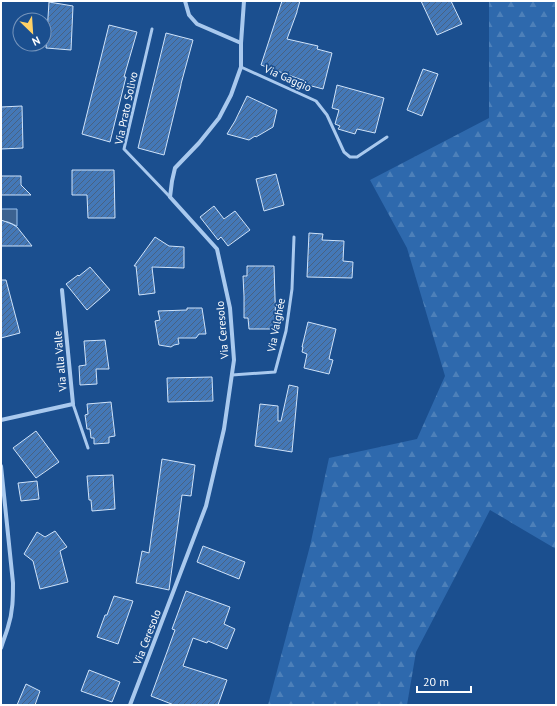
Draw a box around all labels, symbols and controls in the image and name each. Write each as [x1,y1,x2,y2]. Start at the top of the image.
north arrow [12,12,52,52]
text: N [30,33,42,49]
street label: Via Gaggio [261,61,314,95]
street label: Via Prato Solivo [111,70,141,147]
street label: Via Valghée [264,296,288,354]
street label: Via Ceresolo [212,300,232,361]
street label: Via alla Valle [50,330,70,393]
street label: Via Ceresolo [130,607,164,668]
scale bar [417,668,471,694]
text: 20 m [423,674,449,689]

